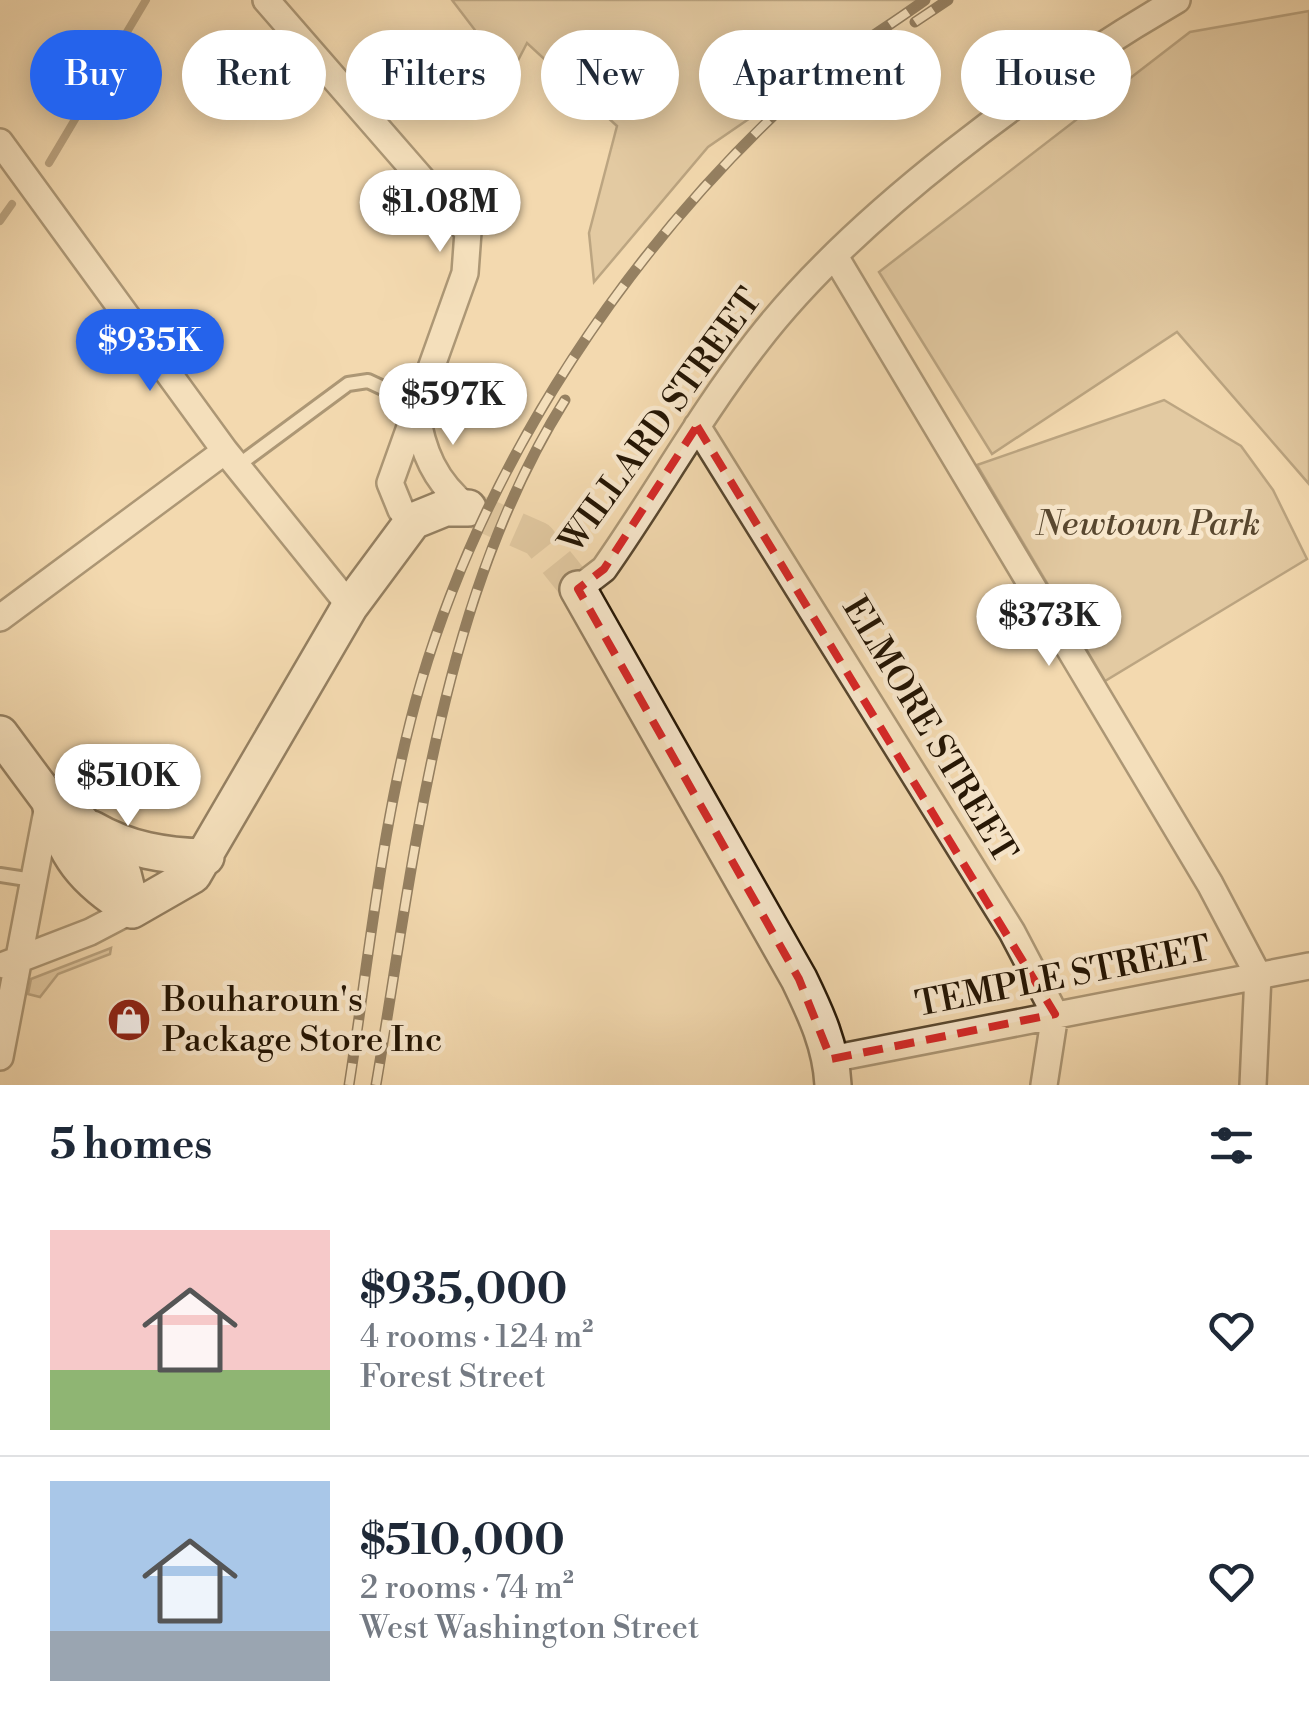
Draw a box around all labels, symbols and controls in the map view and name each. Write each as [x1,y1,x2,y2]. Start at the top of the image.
chip: Buy [30,30,162,120]
chip: Rent [182,30,326,120]
chip: Filters [346,30,521,120]
chip: New [541,30,679,120]
chip: Apartment [699,30,941,120]
chip: House [961,30,1131,120]
pin: $1.08M [359,170,521,255]
text: $1.08M [382,182,498,222]
street label: WILLARD STREET [550,280,771,562]
pin: $935K [80,309,220,394]
text: $935K [98,321,202,361]
pin: $597K [383,363,523,448]
text: $597K [401,375,505,415]
park label: Newtown Park [1035,503,1260,546]
pin: $373K [979,584,1119,669]
street label: ELMORE STREET [833,589,1025,871]
text: $373K [998,596,1100,636]
pin: $510K [58,744,198,829]
text: $510K [77,756,179,796]
street label: TEMPLE STREET [912,927,1214,1027]
place label: Bouharoun's Package Store Inc [161,979,442,1062]
shop icon: Bouharoun's Package Store Inc [106,997,152,1043]
icon: filters [1204,1118,1259,1173]
text: 5 homes [50,1119,212,1172]
text: $935,000 [360,1264,567,1317]
icon: home [130,1270,250,1390]
icon: heart [1204,1303,1259,1358]
text: 4 rooms · 124 m² [360,1317,593,1357]
text: Forest Street [360,1357,546,1397]
text: $510,000 [360,1515,565,1568]
icon: home [130,1521,250,1641]
icon: heart [1204,1554,1259,1609]
text: 2 rooms · 74 m² [360,1568,574,1608]
text: West Washington Street [360,1608,699,1648]

